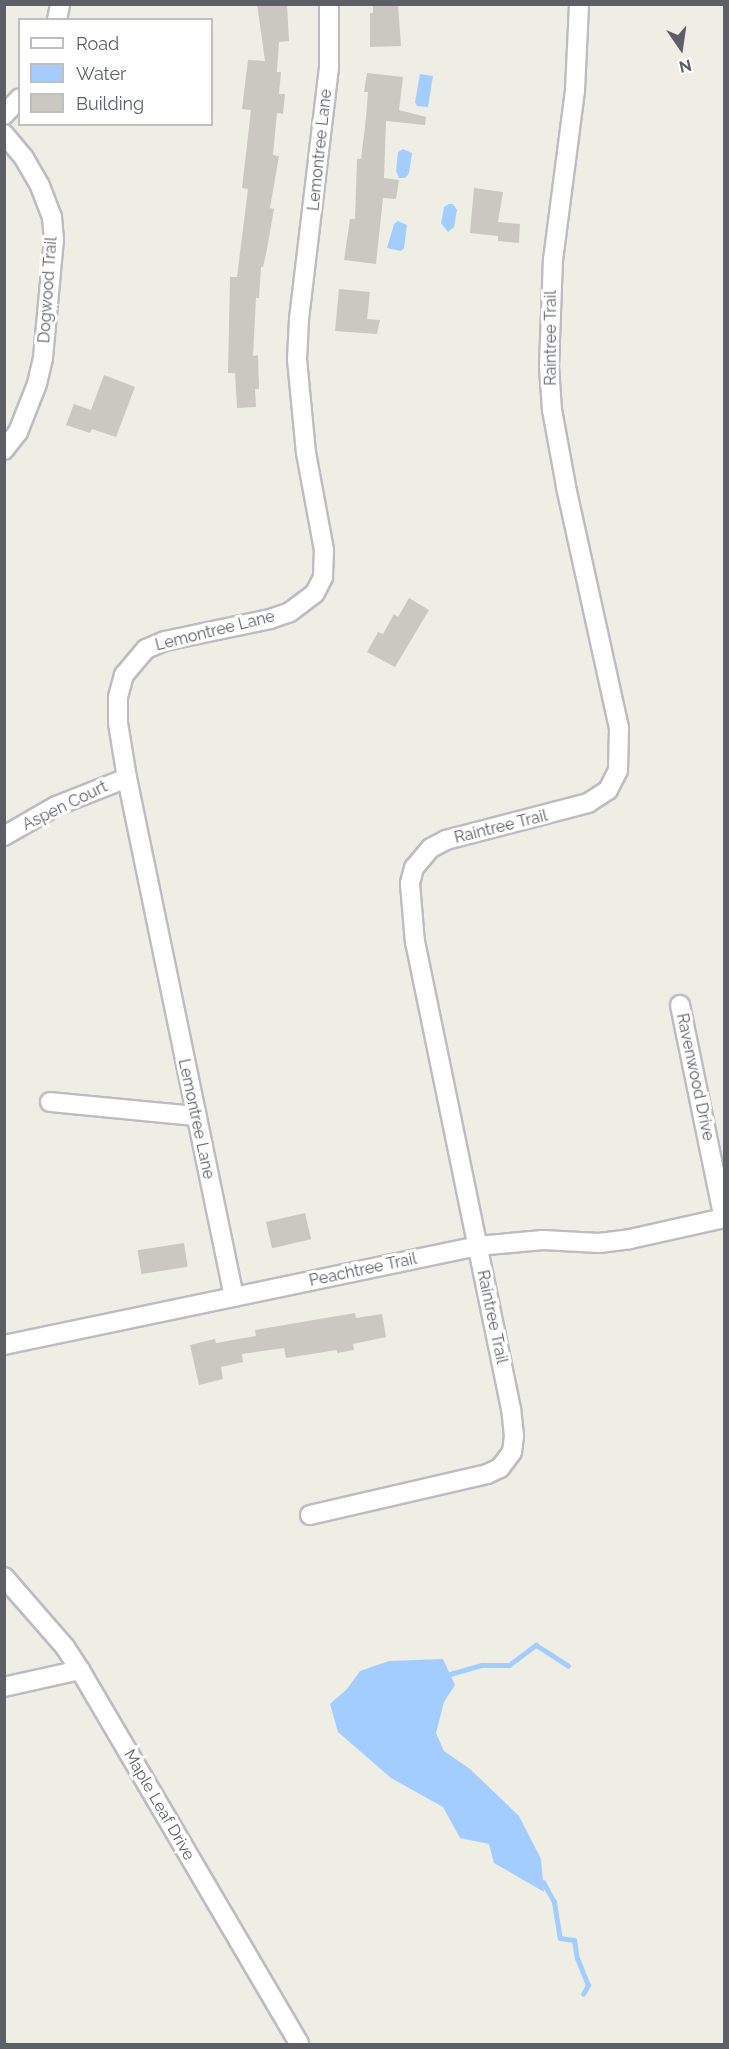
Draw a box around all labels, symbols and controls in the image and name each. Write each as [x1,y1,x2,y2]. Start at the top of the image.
legend [18,18,213,126]
north arrow [651,18,711,78]
text: Road [76,33,119,54]
text: N [677,55,693,77]
text: Water [76,63,126,84]
street label: Lemontree Lane [304,88,336,212]
text: Building [76,93,144,114]
street label: Dogwood Trail [35,236,61,344]
street label: Raintree Trail [541,290,561,386]
street label: Lemontree Lane [153,607,277,655]
street label: Aspen Court [19,777,111,835]
street label: Raintree Trail [452,806,550,848]
street label: Ravenwood Drive [672,1012,718,1142]
street label: Lemontree Lane [174,1057,218,1181]
street label: Peachtree Trail [307,1249,419,1291]
street label: Raintree Trail [473,1268,511,1366]
street label: Maple Leaf Drive [119,1746,199,1864]

